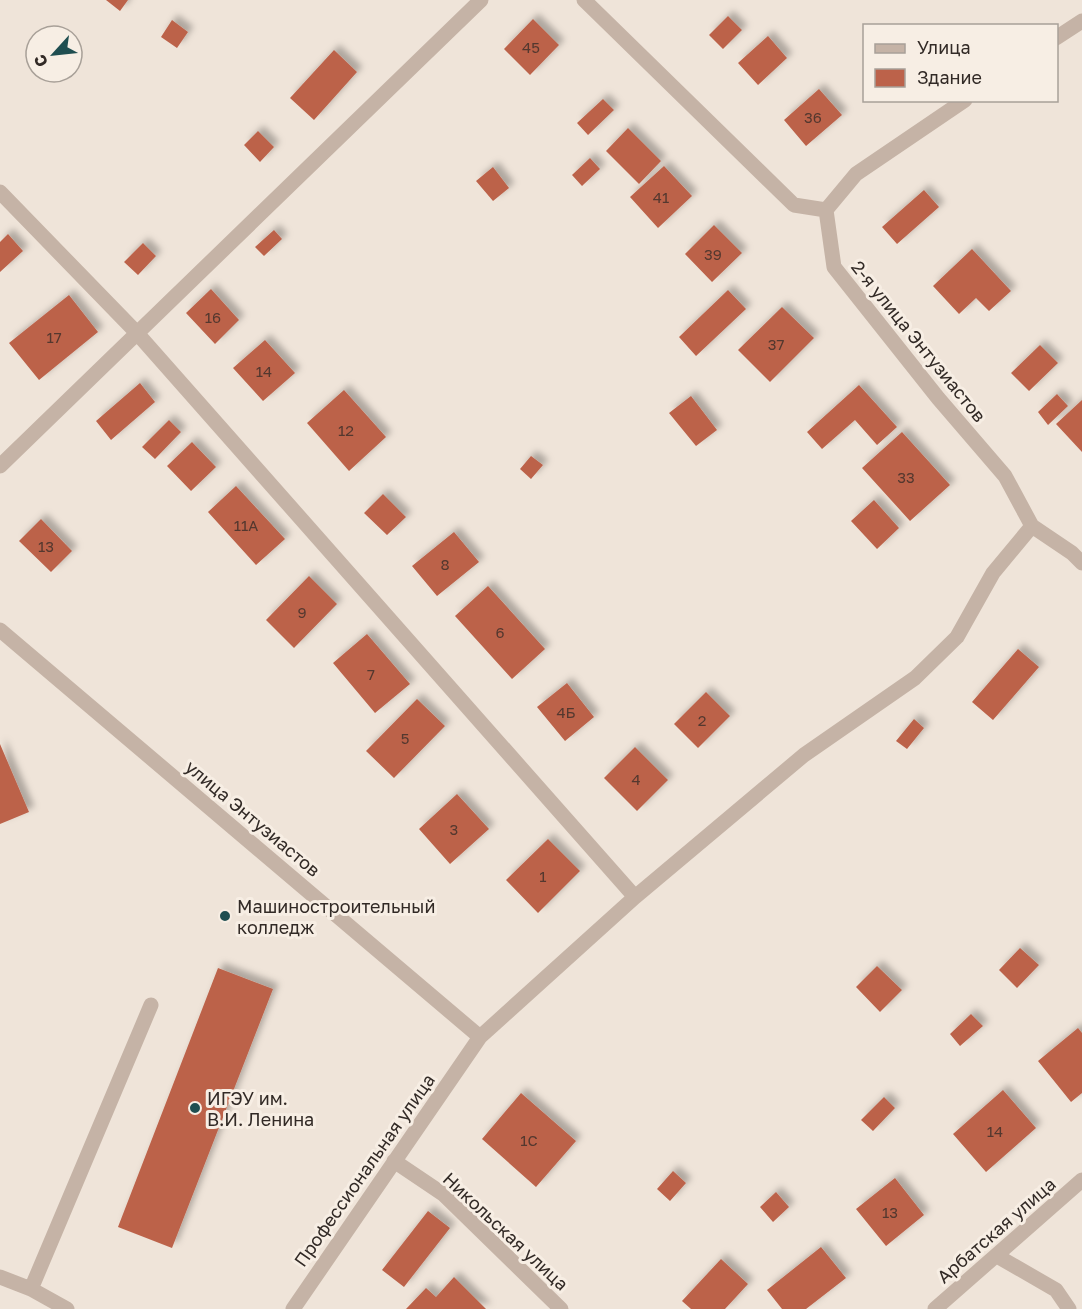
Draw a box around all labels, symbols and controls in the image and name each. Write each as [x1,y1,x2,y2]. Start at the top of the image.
north arrow [24,24,84,84]
legend [863,24,1058,102]
text: Улица [917,36,971,58]
house number: 45 [522,38,540,56]
text: С [29,51,52,70]
text: Здание [917,66,982,88]
house number: 36 [804,108,822,126]
house number: 41 [653,188,669,206]
house number: 39 [704,245,722,263]
street label: 2-я улица Энтузиастов [847,256,991,426]
house number: 16 [205,308,221,326]
house number: 17 [46,328,62,346]
house number: 37 [768,335,784,353]
house number: 14 [256,362,272,380]
house number: 12 [338,421,354,439]
house number: 33 [897,468,915,486]
house number: 11А [234,516,258,534]
house number: 13 [38,537,54,555]
house number: 8 [440,555,450,573]
house number: 9 [297,603,307,621]
house number: 6 [495,623,505,641]
house number: 7 [367,665,375,683]
house number: 4Б [556,703,576,721]
house number: 2 [698,711,706,729]
house number: 5 [401,729,409,747]
street label: улица Энтузиастов [181,755,325,881]
house number: 4 [631,770,641,788]
house number: 3 [450,820,458,838]
house number: 1 [539,867,547,885]
place label: Машиностроительный колледж [237,895,435,938]
marker: Машиностроительный колледж [218,909,232,923]
street label: Профессиональная улица [289,1069,439,1271]
place label: ИГЭУ им. В.И. Ленина [207,1087,314,1130]
marker: ИГЭУ им. В.И. Ленина [188,1101,202,1115]
house number: 14 [987,1122,1003,1140]
house number: 1С [520,1131,538,1149]
street label: Никольская улица [439,1167,573,1295]
street label: Арбатская улица [932,1172,1060,1288]
house number: 13 [882,1203,898,1221]

